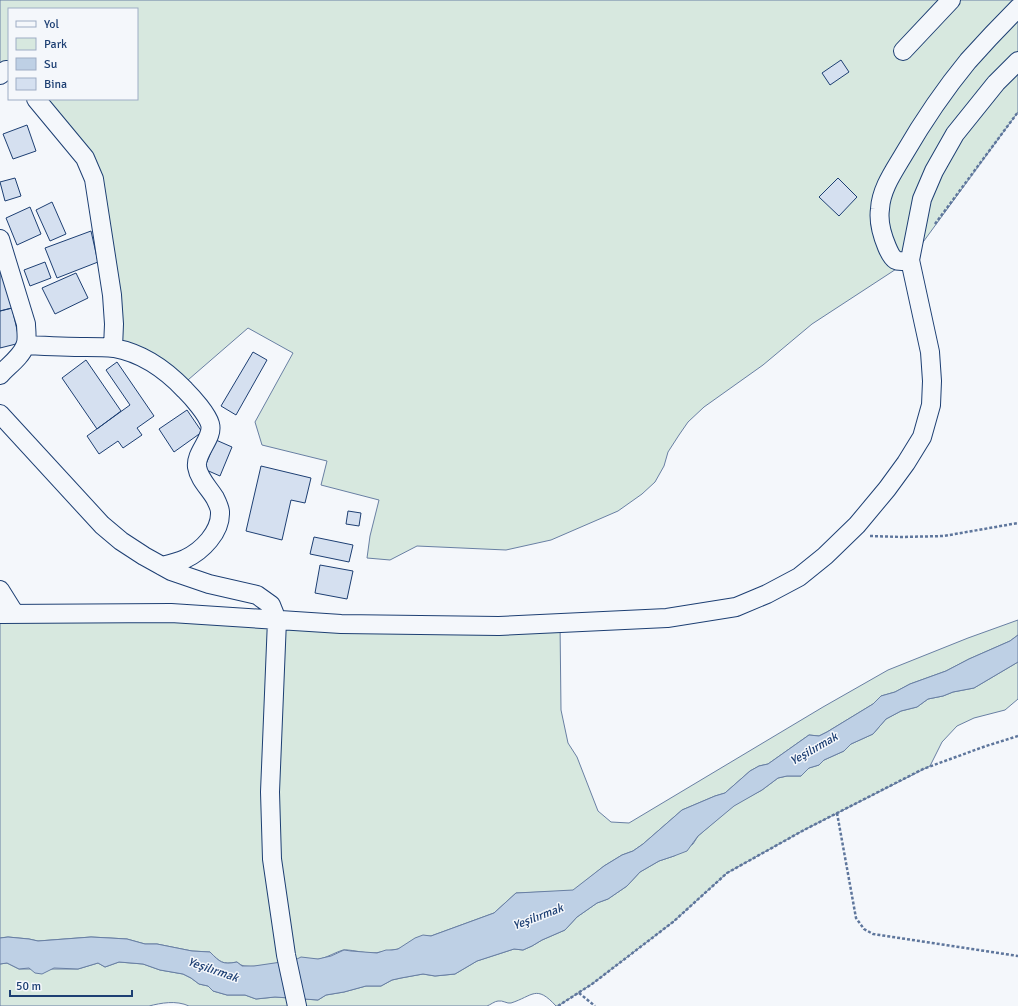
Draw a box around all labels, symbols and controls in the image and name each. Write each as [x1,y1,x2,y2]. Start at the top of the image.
legend [8,8,138,100]
text: Yol [44,17,60,32]
text: Park [44,37,67,52]
text: Su [44,57,57,72]
text: Bina [44,77,67,92]
water label: Yeşilırmak [787,729,841,769]
water label: Yeşilırmak [511,900,566,933]
water label: Yeşilırmak [186,954,241,986]
scale bar [10,972,132,998]
text: 50 m [16,979,41,994]

